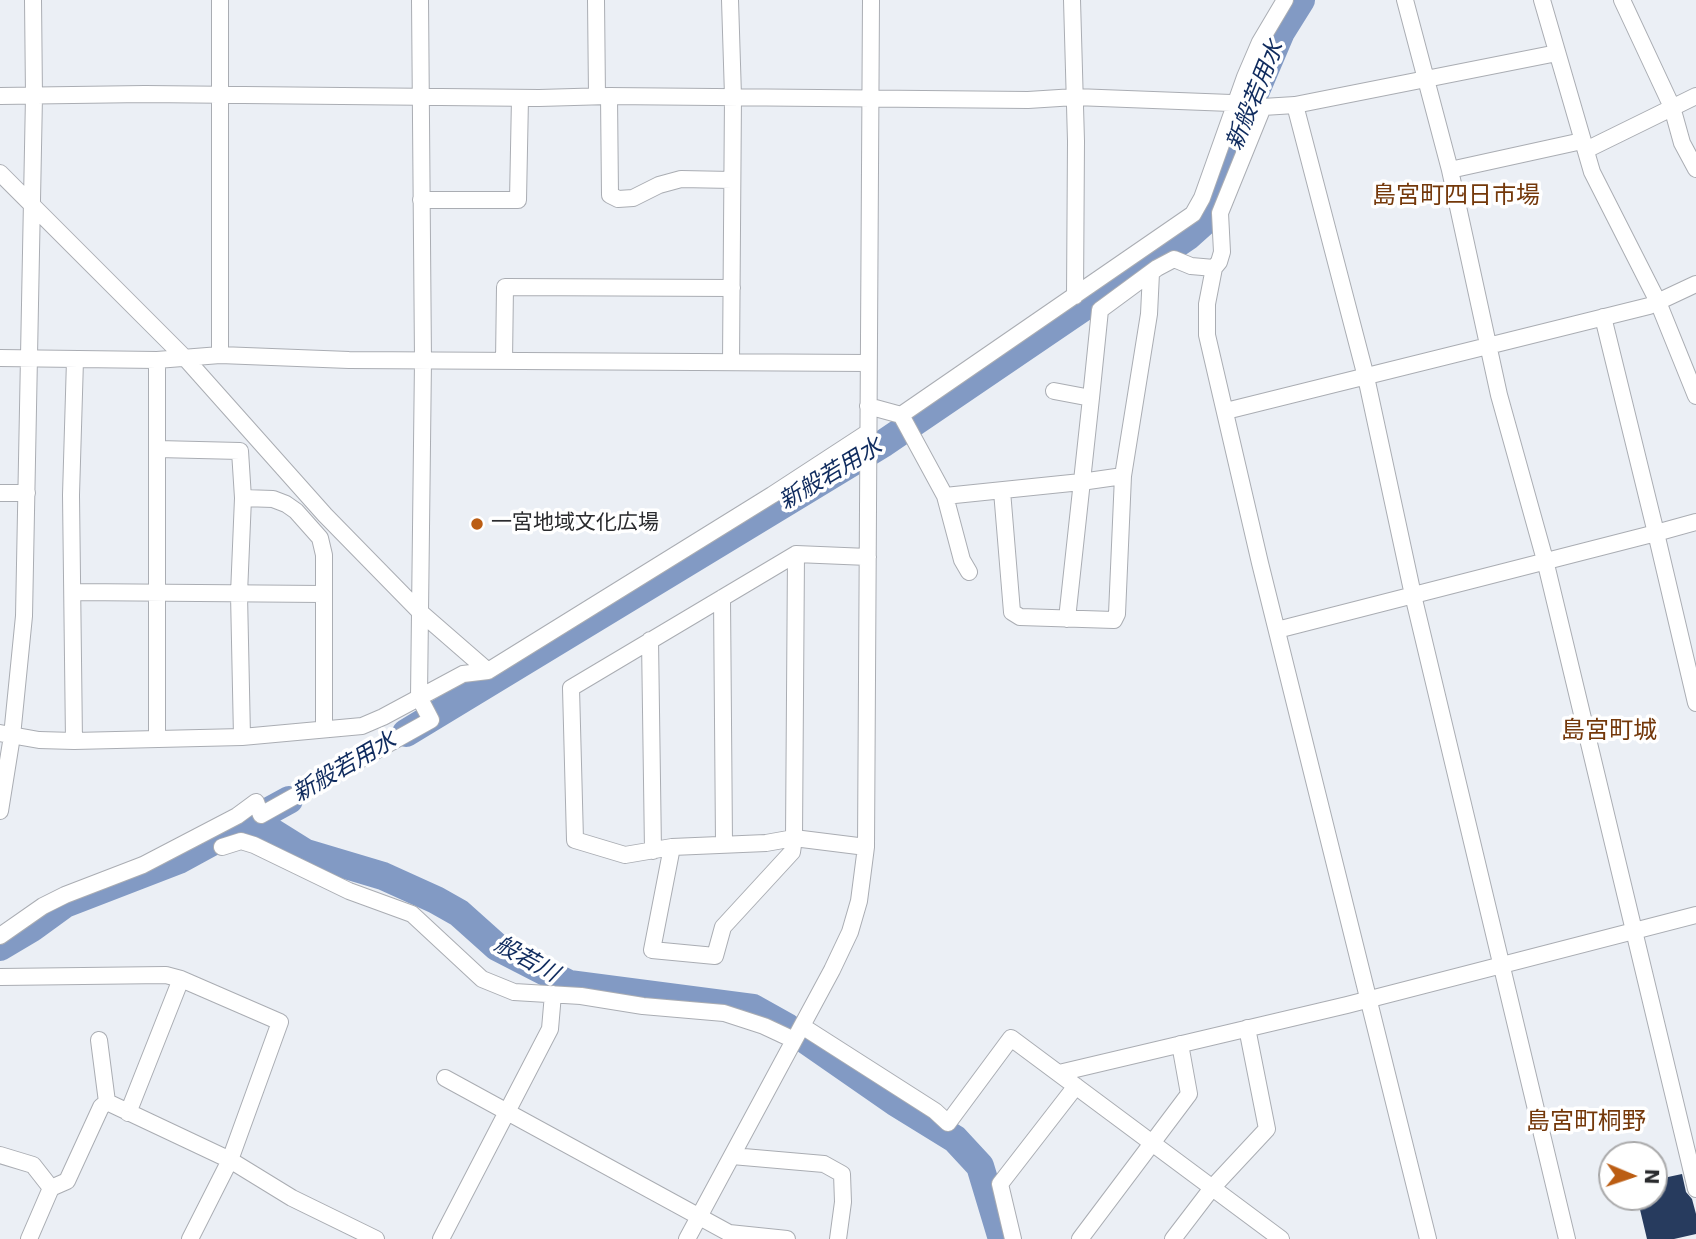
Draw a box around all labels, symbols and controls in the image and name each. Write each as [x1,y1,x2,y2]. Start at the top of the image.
water label: 新般若用水 [1222,38,1290,154]
district label: 島宮町四日市場 [1372,183,1540,211]
water label: 新般若用水 [775,434,887,516]
place label: 一宮地域文化広場 [491,511,659,537]
marker: 一宮地域文化広場 [469,516,485,532]
district label: 島宮町城 [1561,718,1657,746]
water label: 新般若用水 [288,727,402,809]
water label: 般若川 [489,931,563,989]
district label: 島宮町桐野 [1526,1109,1646,1137]
north arrow [1598,1141,1668,1211]
text: N [1641,1168,1663,1185]

